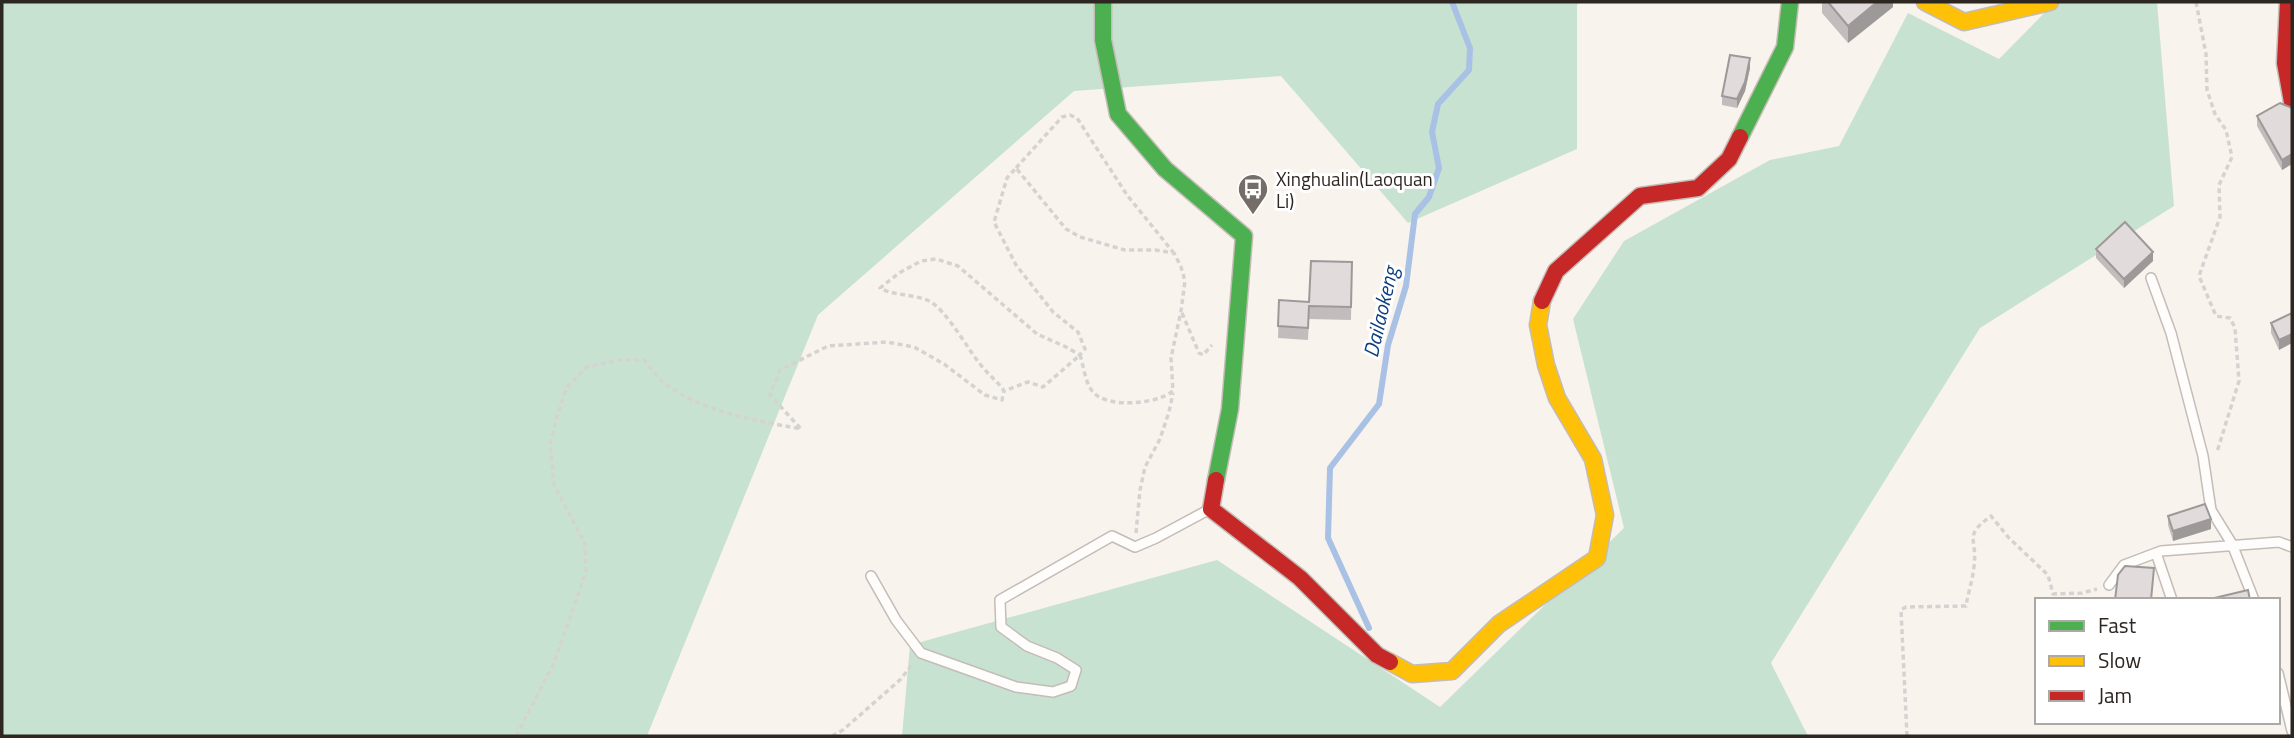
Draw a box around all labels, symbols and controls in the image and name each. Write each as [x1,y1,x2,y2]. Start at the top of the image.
place label: Xinghualin(Laoquan Li) [1276,164,1433,215]
bus stop icon: Xinghualin(Laoquan Li) [1236,172,1270,216]
water label: Dailaokeng [1354,261,1406,360]
legend [2035,598,2280,724]
text: Fast [2098,609,2137,641]
text: Slow [2098,644,2141,676]
text: Jam [2098,679,2132,711]

